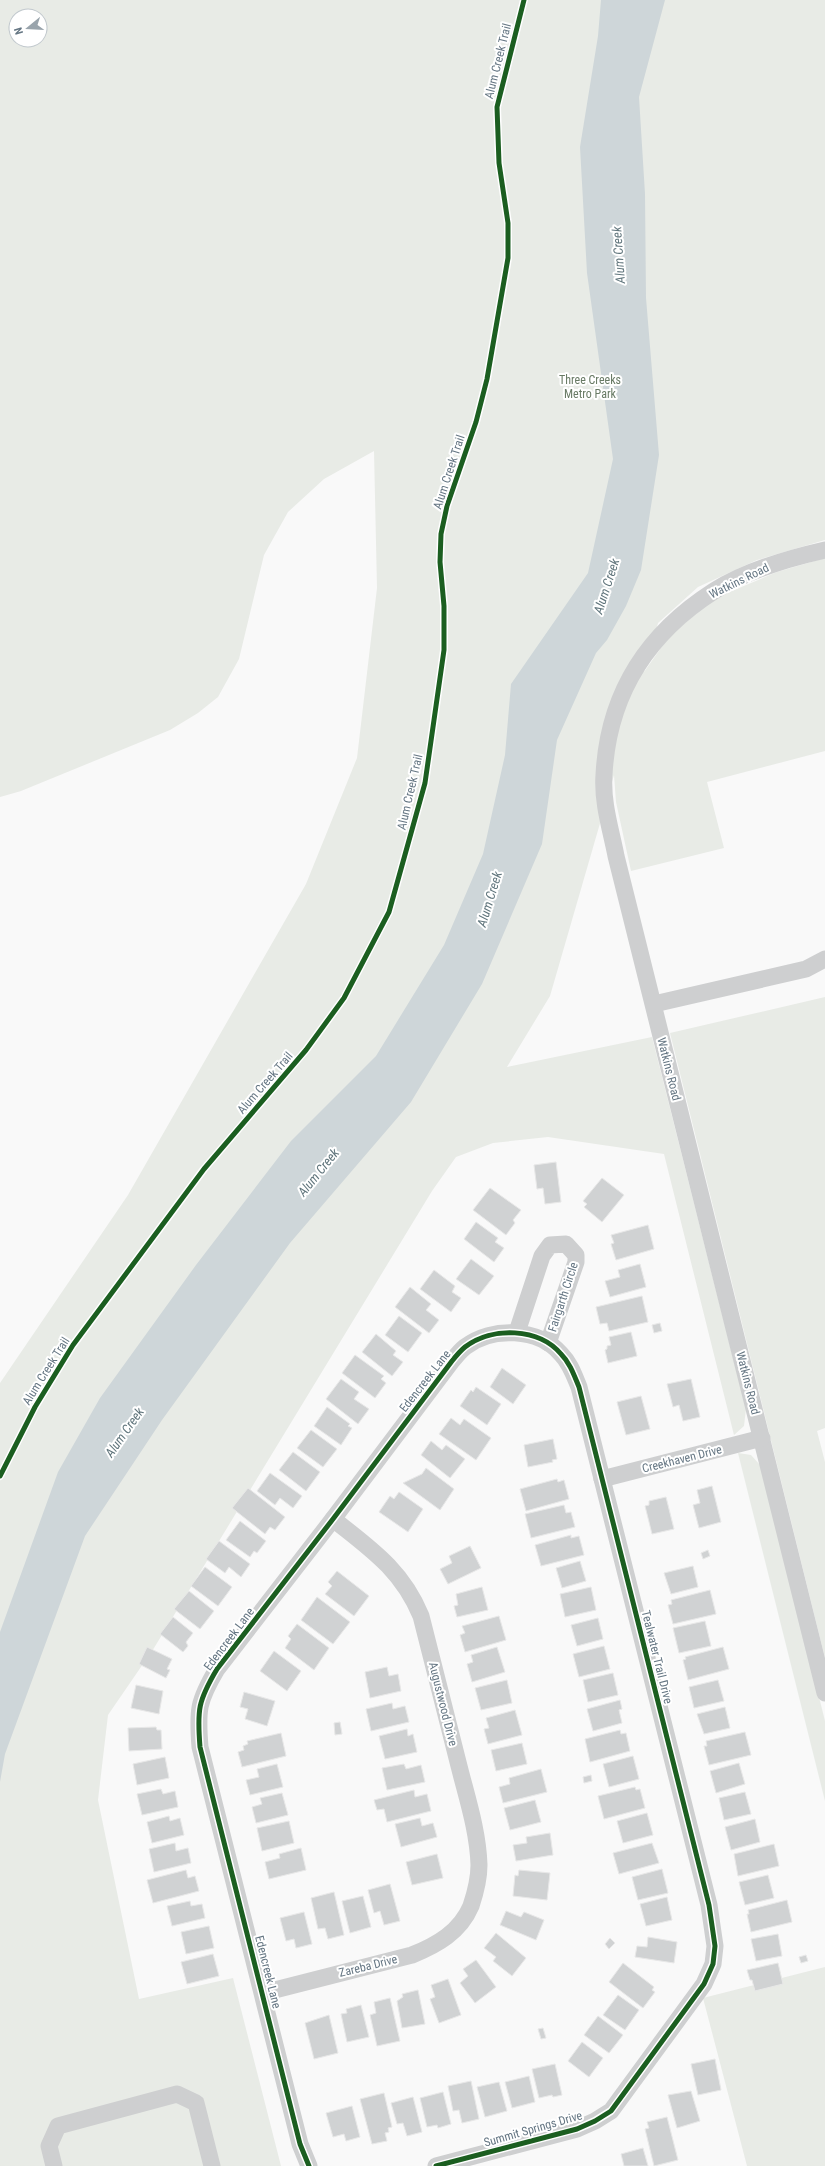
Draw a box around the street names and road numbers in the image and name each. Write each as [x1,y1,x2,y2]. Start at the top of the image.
street label: Alum Creek Trail [482,22,514,100]
street label: Alum Creek Trail [430,433,468,511]
street label: Watkins Road [707,561,771,601]
street label: Alum Creek Trail [394,753,426,831]
street label: Watkins Road [654,1036,684,1102]
street label: Alum Creek Trail [234,1049,296,1117]
street label: Fairgarth Circle [545,1260,581,1334]
street label: Alum Creek Trail [20,1335,72,1407]
street label: Edencreek Lane [397,1347,454,1415]
street label: Watkins Road [733,1350,763,1416]
street label: Creekhaven Drive [641,1442,724,1476]
street label: Edencreek Lane [201,1605,257,1673]
street label: Tealwater Trail Drive [639,1609,675,1706]
street label: Augustwood Drive [426,1661,460,1748]
street label: Edencreek Lane [252,1934,284,2010]
street label: Zareba Drive [337,1952,399,1980]
street label: Summit Springs Drive [482,2108,584,2150]

